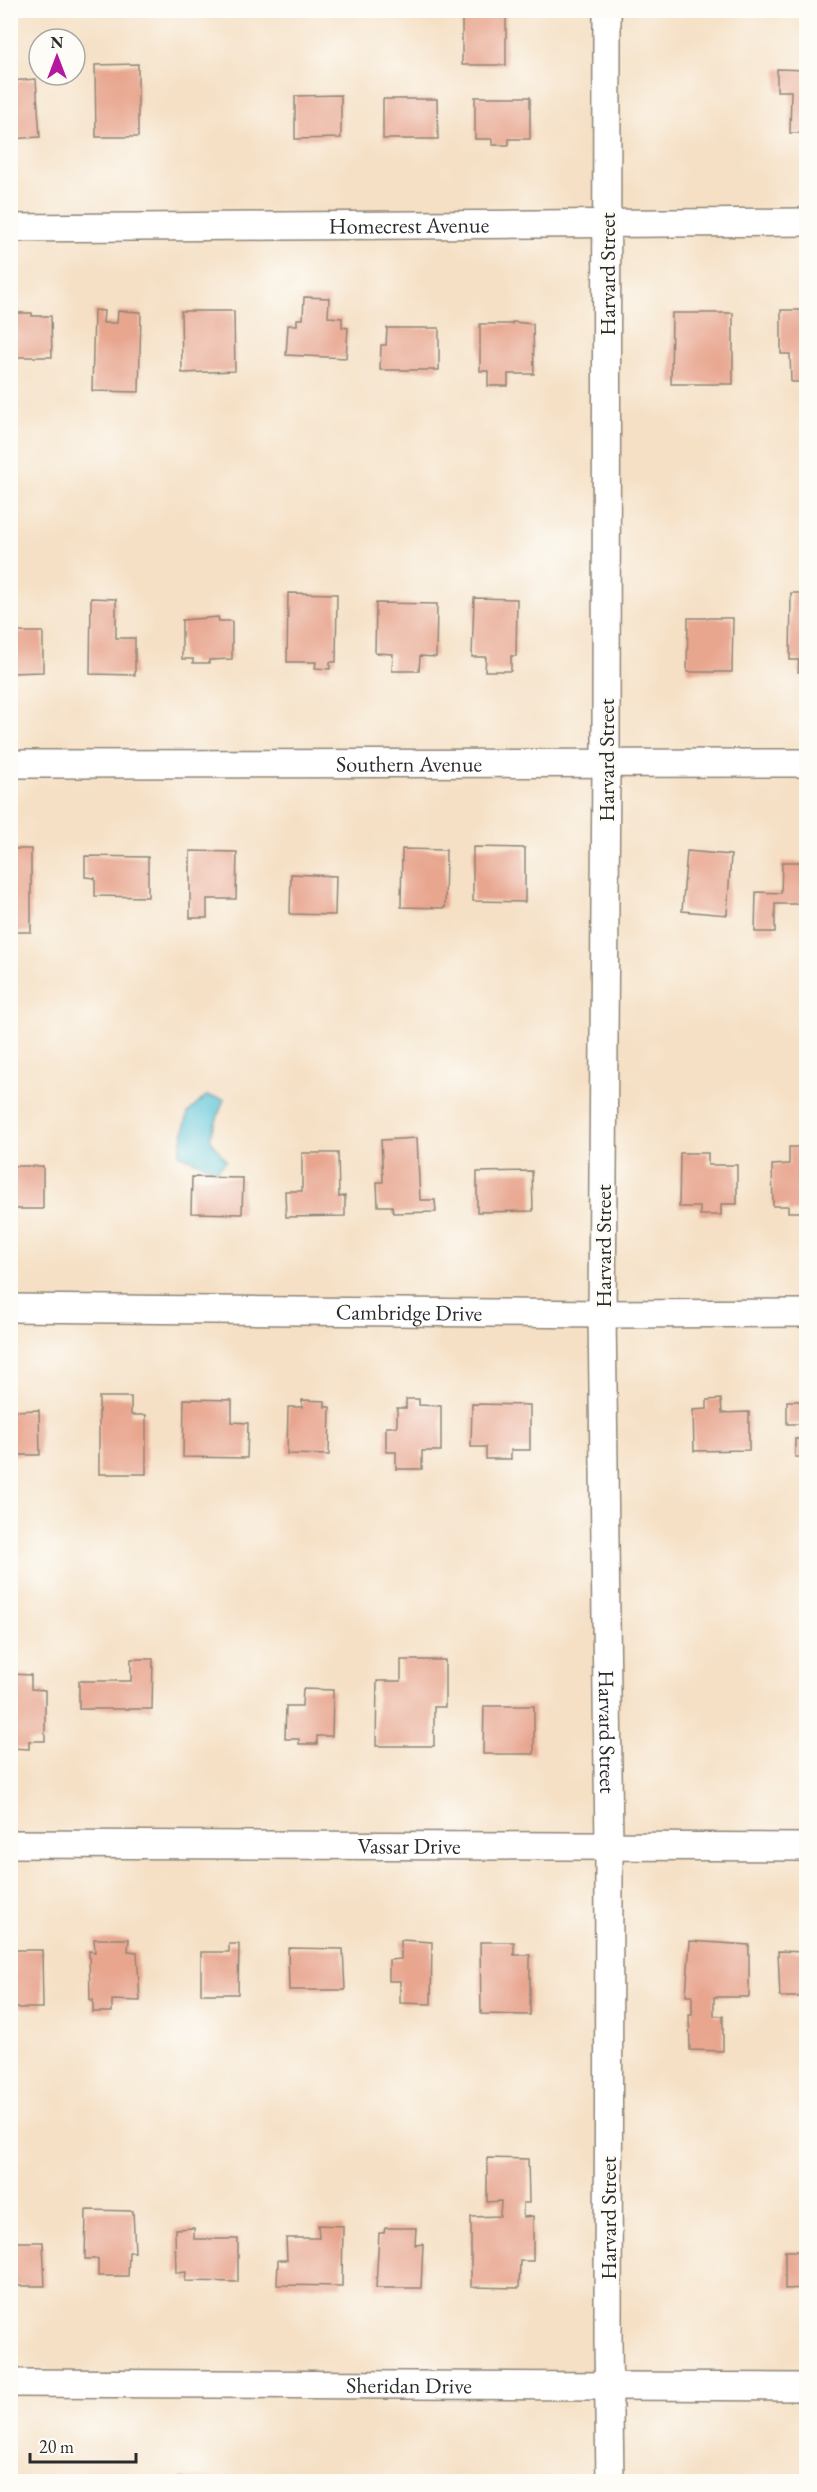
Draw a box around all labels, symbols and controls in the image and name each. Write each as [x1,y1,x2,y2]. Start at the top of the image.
north arrow [27,27,87,87]
text: N [51,32,64,53]
street label: Homecrest Avenue [329,210,490,240]
street label: Harvard Street [593,212,622,336]
street label: Harvard Street [592,698,621,822]
street label: Southern Avenue [336,749,483,778]
street label: Harvard Street [589,1184,618,1308]
street label: Cambridge Drive [336,1297,483,1327]
street label: Harvard Street [592,1670,623,1794]
street label: Vassar Drive [357,1831,461,1860]
street label: Harvard Street [594,2156,623,2280]
street label: Sheridan Drive [346,2370,472,2400]
scale bar [30,2426,136,2464]
text: 20 m [39,2435,74,2458]

